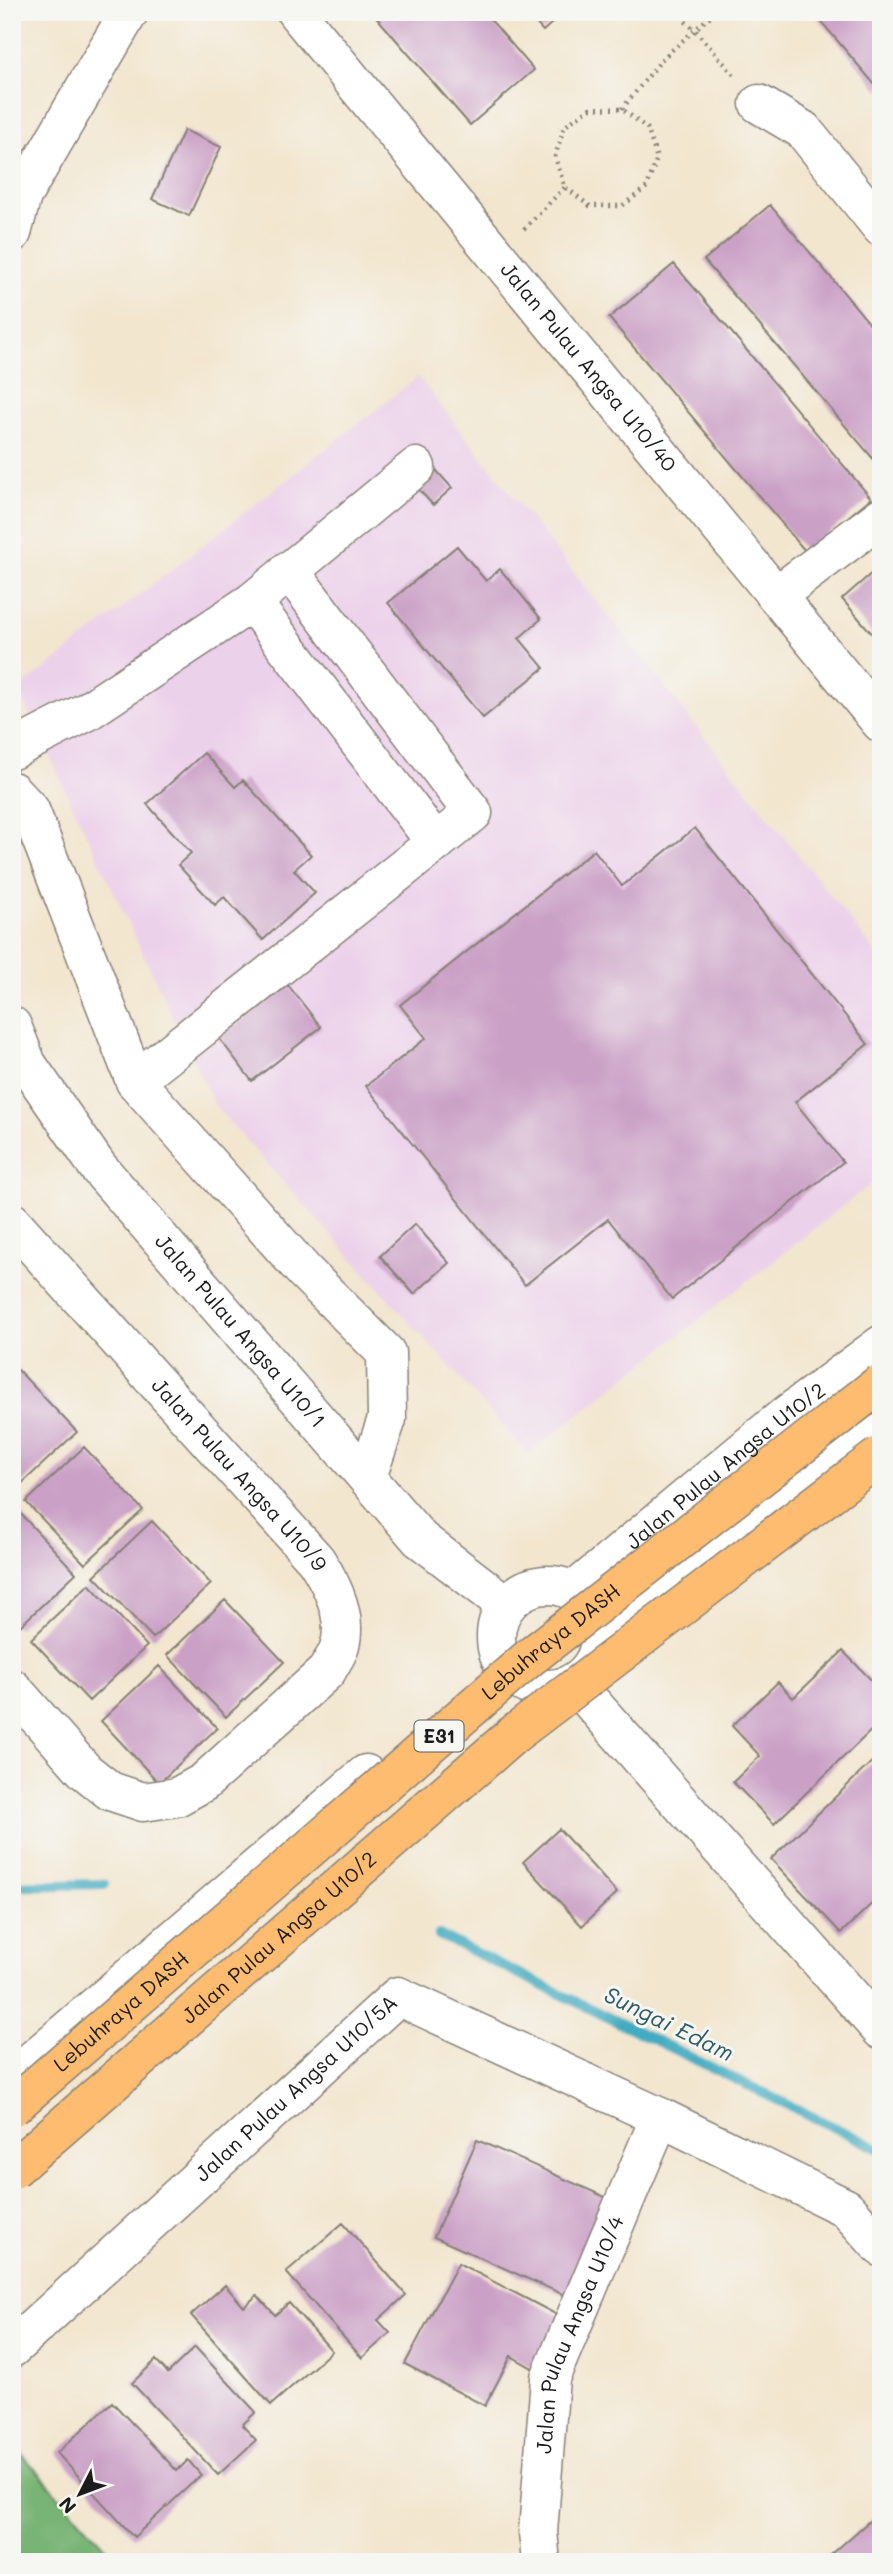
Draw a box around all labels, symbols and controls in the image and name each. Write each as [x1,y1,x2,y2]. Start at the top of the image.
street label: Jalan Pulau Angsa U10/40 [495,256,684,477]
street label: Jalan Pulau Angsa U10/1 [150,1228,332,1433]
street label: Jalan Pulau Angsa U10/9 [147,1372,334,1575]
street label: Jalan Pulau Angsa U10/2 [620,1376,830,1555]
street label: Lebuhraya DASH [475,1577,625,1705]
road number: E31 [414,1720,464,1752]
street label: Jalan Pulau Angsa U10/2 [175,1845,381,2029]
street label: Lebuhraya DASH [47,1945,194,2077]
water label: Sungai Edam [600,1979,739,2067]
street label: Jalan Pulau Angsa U10/5A [188,1988,402,2187]
street label: Jalan Pulau Angsa U10/4 [529,2211,629,2455]
north arrow [46,2458,116,2528]
text: N [53,2492,81,2519]

